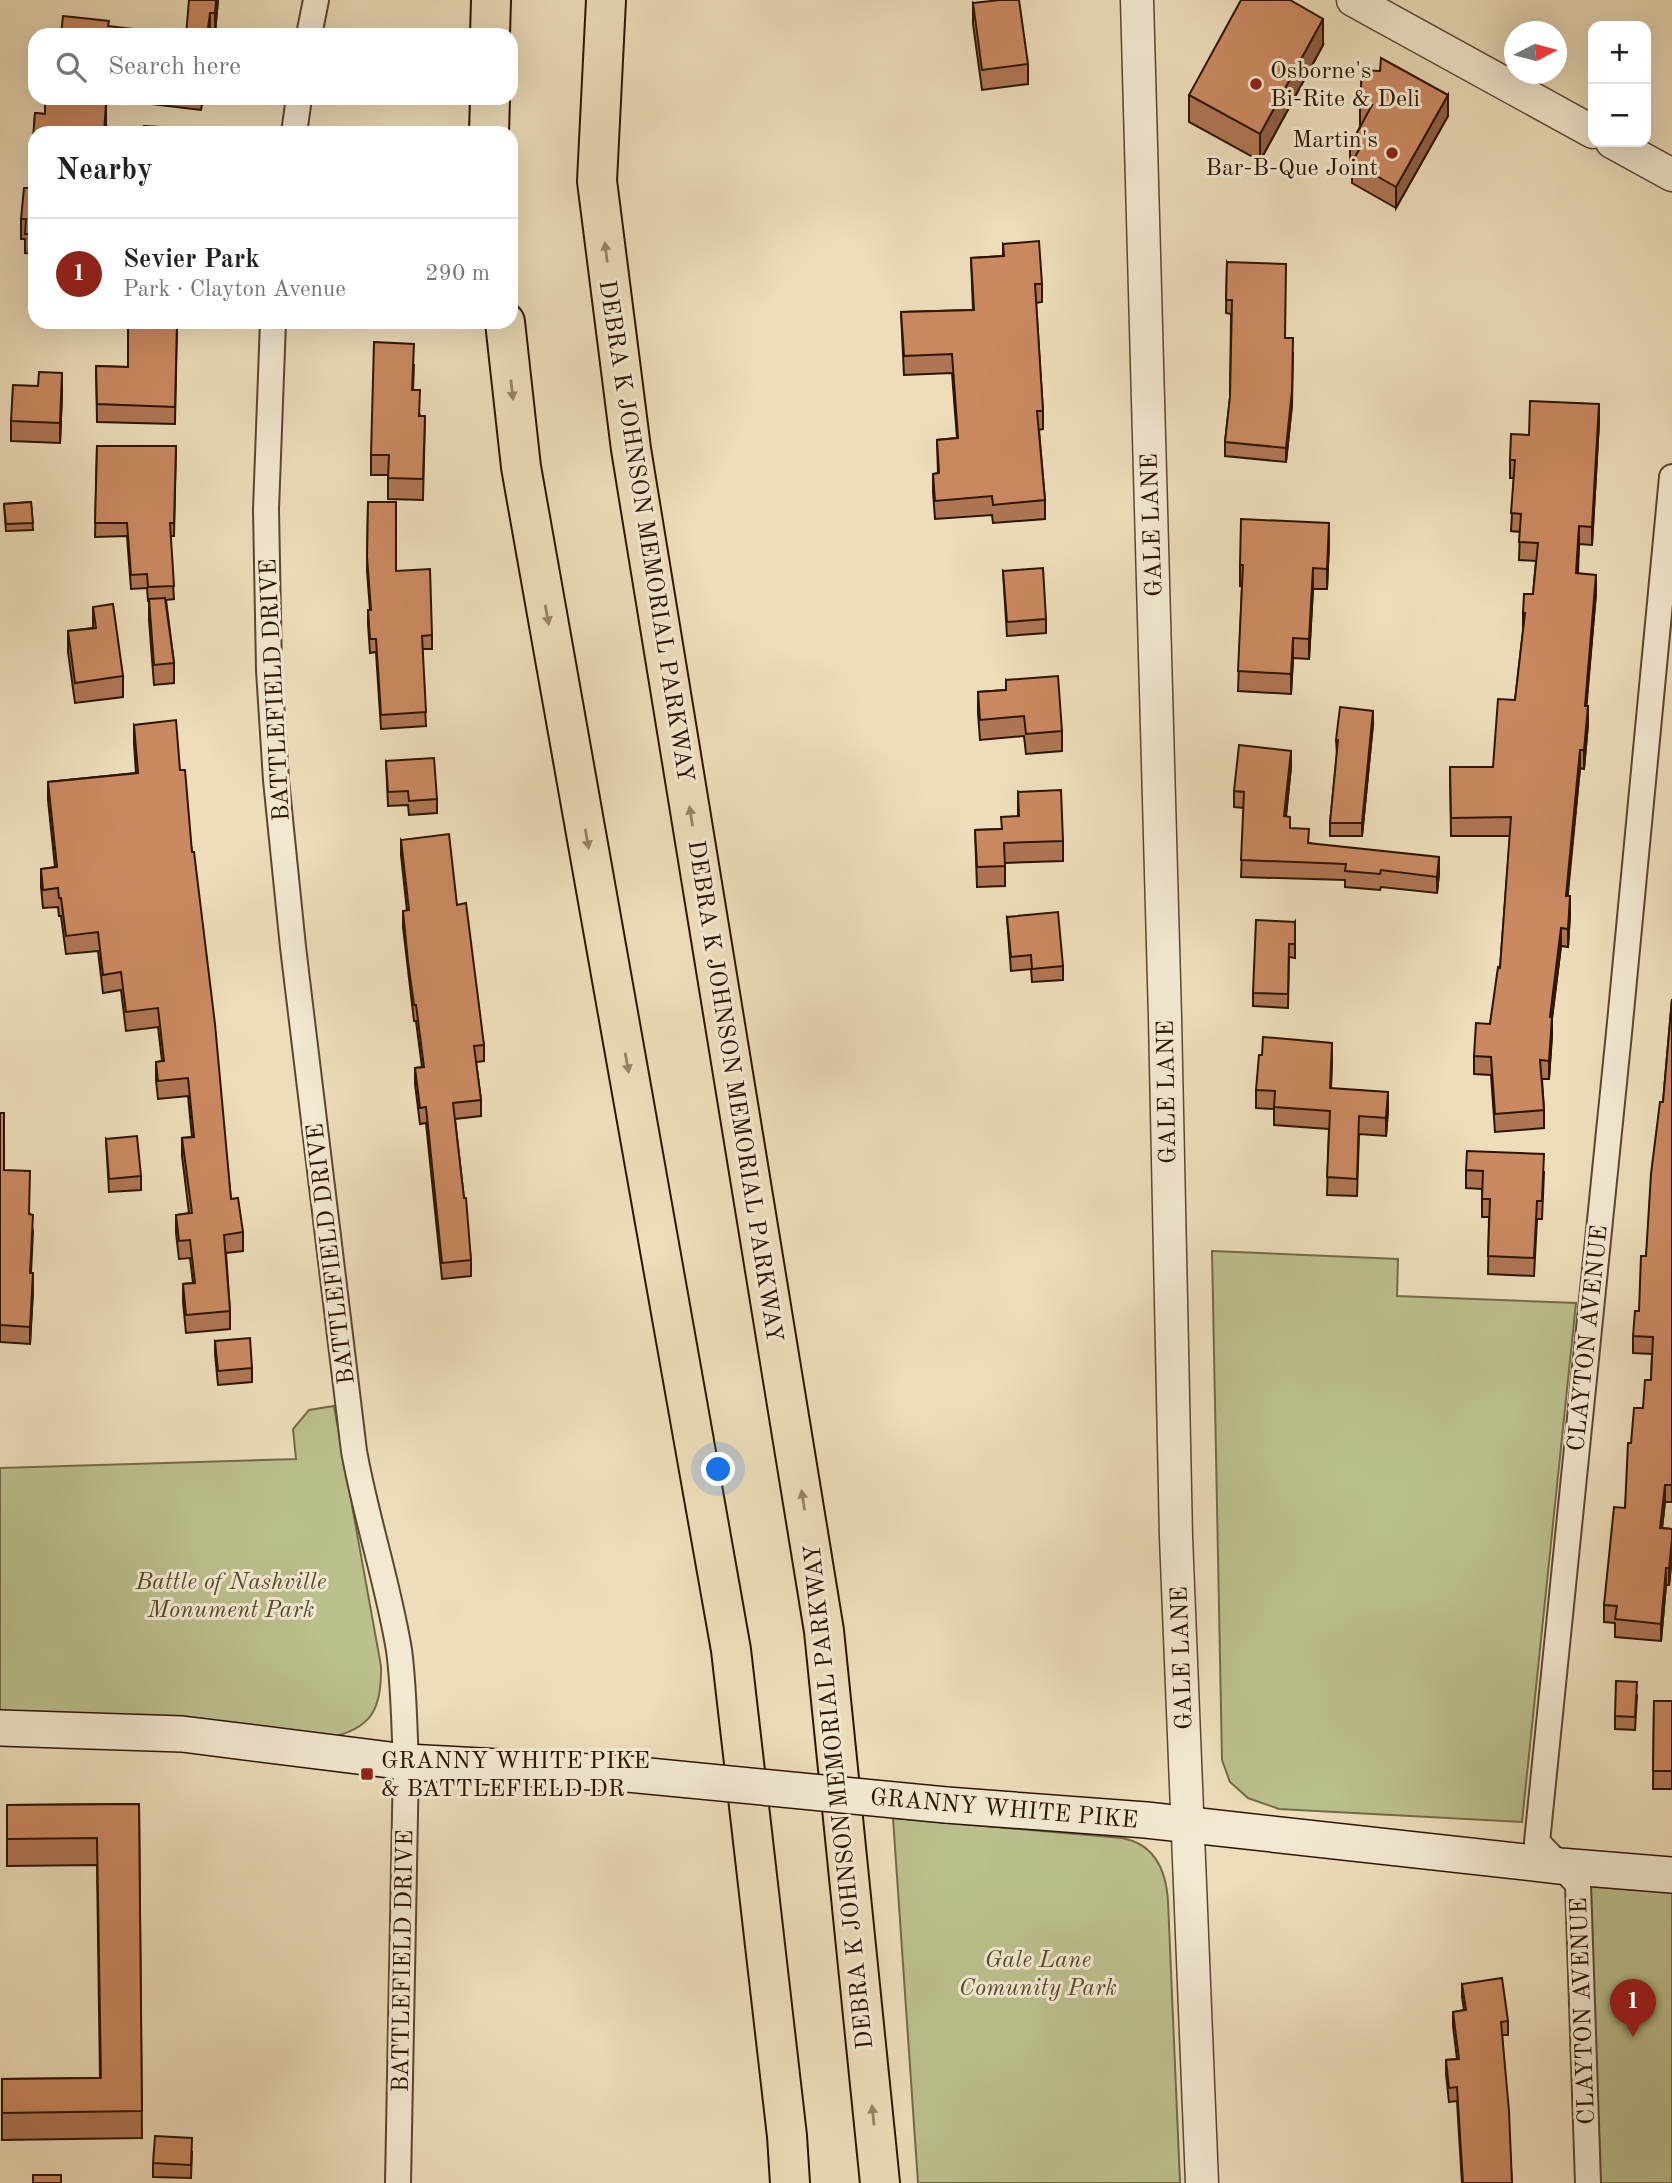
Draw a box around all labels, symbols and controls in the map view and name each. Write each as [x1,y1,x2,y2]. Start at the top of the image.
north arrow [1504,21,1567,84]
map controls [1588,21,1651,147]
button: + [1588,21,1651,84]
search box [28,28,518,105]
icon: search [52,48,90,86]
text: Search here [108,54,241,80]
place label: Osborne's Bi-Rite & Deli [1270,60,1420,112]
marker: Osborne's Bi-Rite & Deli [1248,76,1264,92]
button: − [1588,84,1651,147]
place label: Martin's Bar-B-Que Joint [1205,129,1378,181]
marker: Martin's Bar-B-Que Joint [1384,145,1400,161]
text: Nearby [56,156,153,186]
one-way arrow [600,241,611,263]
text: Sevier Park [123,247,260,273]
text: 1 [72,262,86,285]
text: 290 m [425,262,490,285]
text: Park · Clayton Avenue [123,278,346,301]
street label: DEBRA K JOHNSON MEMORIAL PARKWAY [593,279,697,784]
one-way arrow [507,379,518,401]
street label: GALE LANE [1138,453,1167,597]
street label: BATTLEFIELD DRIVE [257,558,295,822]
one-way arrow [542,604,553,626]
one-way arrow [685,805,696,827]
one-way arrow [582,828,593,850]
street label: DEBRA K JOHNSON MEMORIAL PARKWAY [682,839,786,1344]
street label: GALE LANE [1155,1020,1181,1164]
one-way arrow [622,1052,633,1074]
street label: BATTLEFIELD DRIVE [304,1122,360,1386]
street label: CLAYTON AVENUE [1565,1224,1613,1453]
your location [701,1452,735,1486]
one-way arrow [797,1489,808,1511]
street label: DEBRA K JOHNSON MEMORIAL PARKWAY [802,1543,878,2051]
park label: Battle of Nashville Monument Park [134,1571,327,1623]
street label: GALE LANE [1168,1586,1197,1730]
place label: GRANNY WHITE PIKE & BATTLEFIELD DR [381,1750,650,1802]
marker: GRANNY WHITE PIKE & BATTLEFIELD DR [359,1766,375,1782]
street label: GRANNY WHITE PIKE [869,1786,1139,1834]
street label: BATTLEFIELD DRIVE [390,1829,418,2093]
street label: CLAYTON AVENUE [1568,1897,1600,2125]
park label: Gale Lane Comunity Park [959,1949,1117,2001]
pin: 1 [1610,1979,1656,2037]
one-way arrow [867,2104,878,2126]

